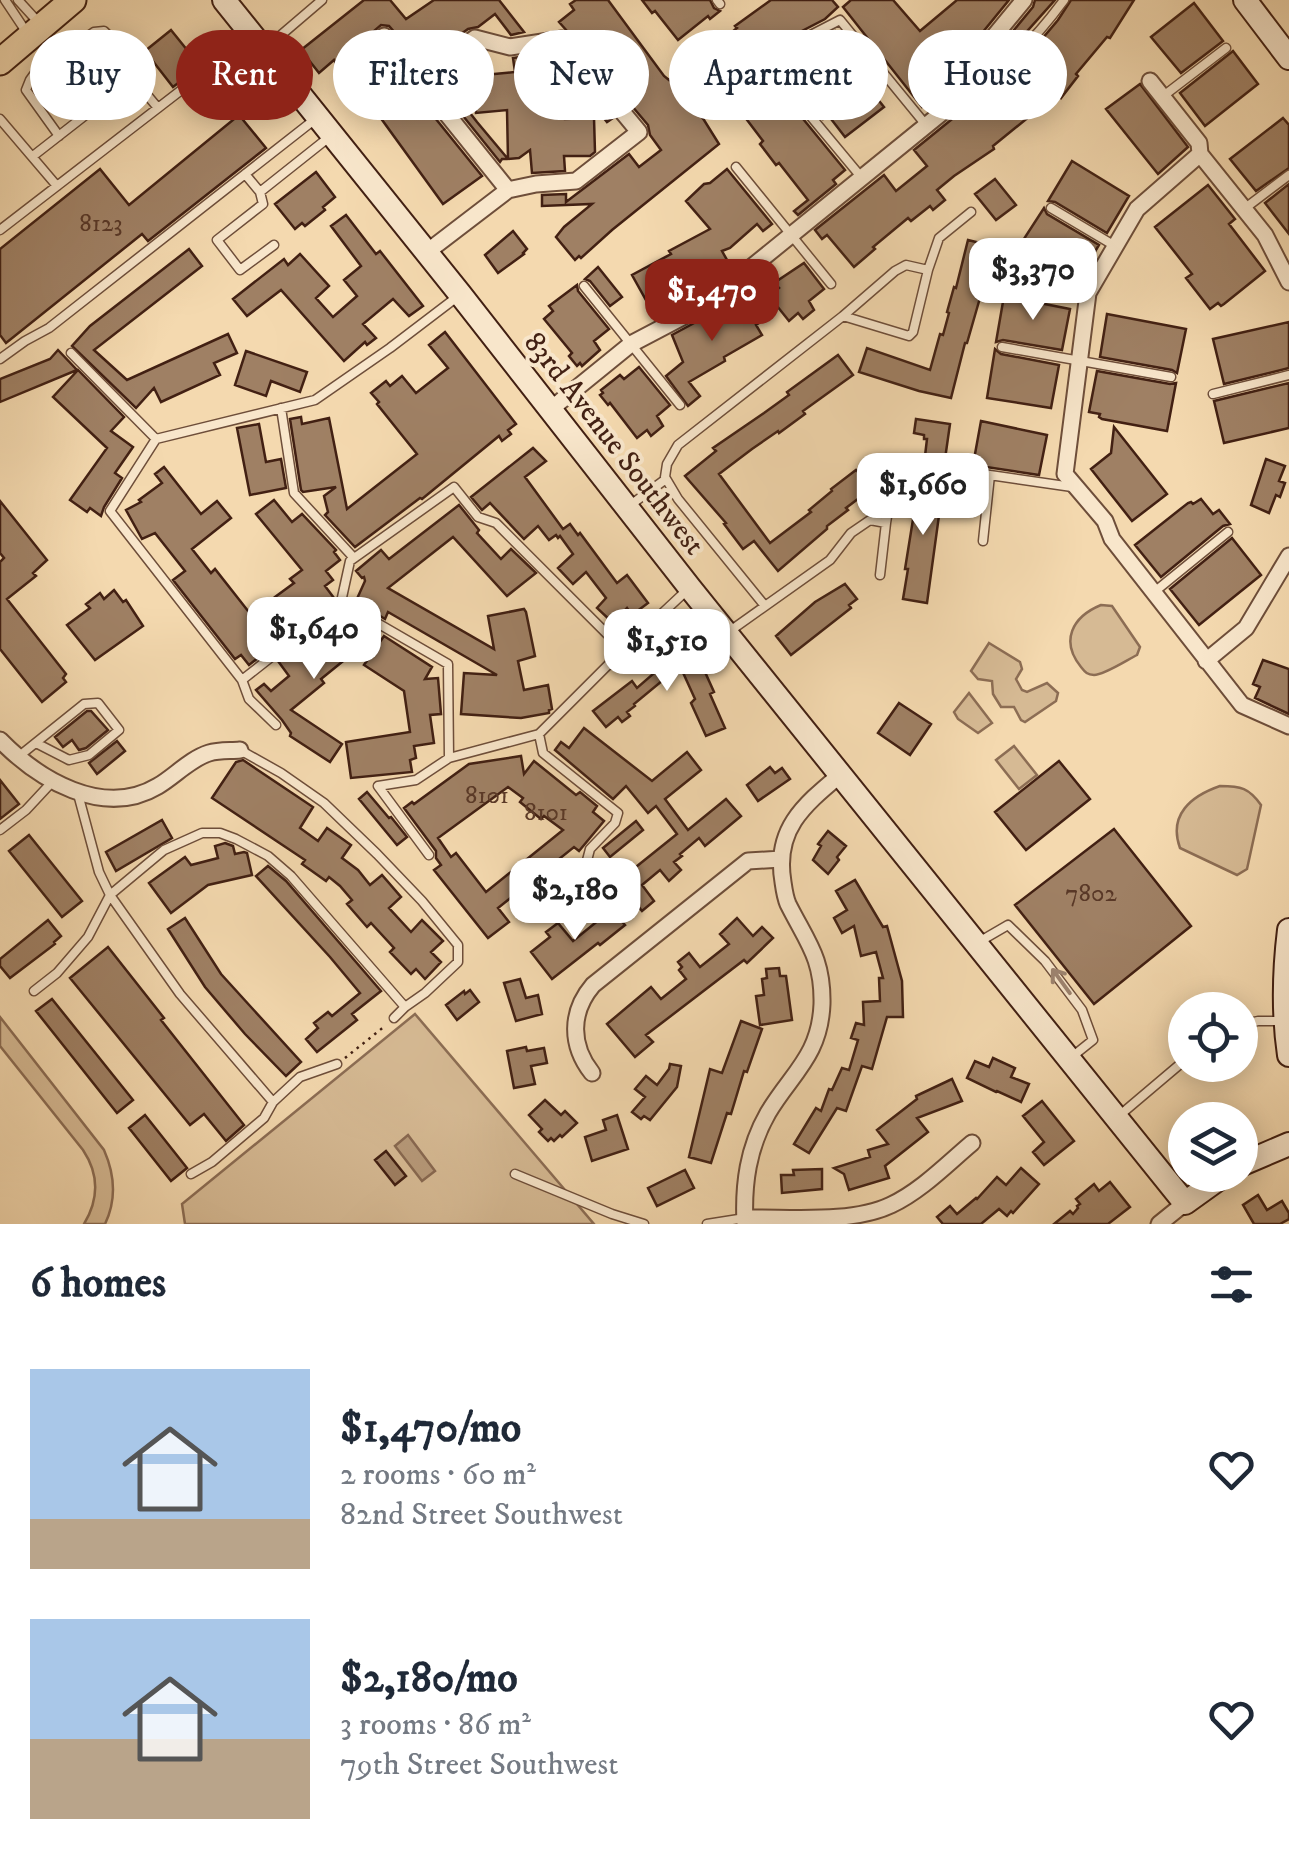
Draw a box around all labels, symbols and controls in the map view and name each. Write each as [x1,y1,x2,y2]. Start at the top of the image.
chip: Buy [30,30,156,120]
chip: Rent [176,30,313,120]
chip: Filters [333,30,494,120]
chip: New [514,30,649,120]
chip: Apartment [669,30,888,120]
chip: House [908,30,1067,120]
house number: 8123 [79,208,123,239]
pin: $3,370 [952,238,1114,323]
text: $3,370 [991,250,1075,290]
pin: $1,470 [631,259,793,344]
text: $1,470 [667,271,757,311]
street label: 83rd Avenue Southwest [515,325,712,563]
pin: $1,660 [842,453,1004,538]
text: $1,660 [879,465,967,505]
pin: $1,640 [233,597,395,682]
text: $1,640 [269,609,359,649]
pin: $1,510 [586,609,748,694]
text: $1,510 [626,621,708,661]
house number: 8101 [465,780,509,811]
house number: 8101 [524,797,568,828]
pin: $2,180 [494,858,656,943]
text: $2,180 [531,870,619,910]
house number: 7802 [1065,878,1117,909]
one-way arrow [1050,968,1071,995]
map controls [1168,992,1258,1192]
button: locate [1168,992,1258,1082]
button: layers [1168,1102,1258,1192]
icon: filters [1204,1257,1259,1312]
text: 6 homes [30,1258,166,1310]
text: $1,470/mo [340,1403,521,1455]
icon: home [110,1409,230,1529]
icon: heart [1204,1442,1259,1497]
text: 2 rooms · 60 m² [340,1455,536,1495]
text: 82nd Street Southwest [340,1495,623,1535]
text: $2,180/mo [340,1653,518,1705]
icon: home [110,1659,230,1779]
icon: heart [1204,1692,1259,1747]
text: 3 rooms · 86 m² [340,1705,531,1745]
text: 79th Street Southwest [340,1745,619,1785]

